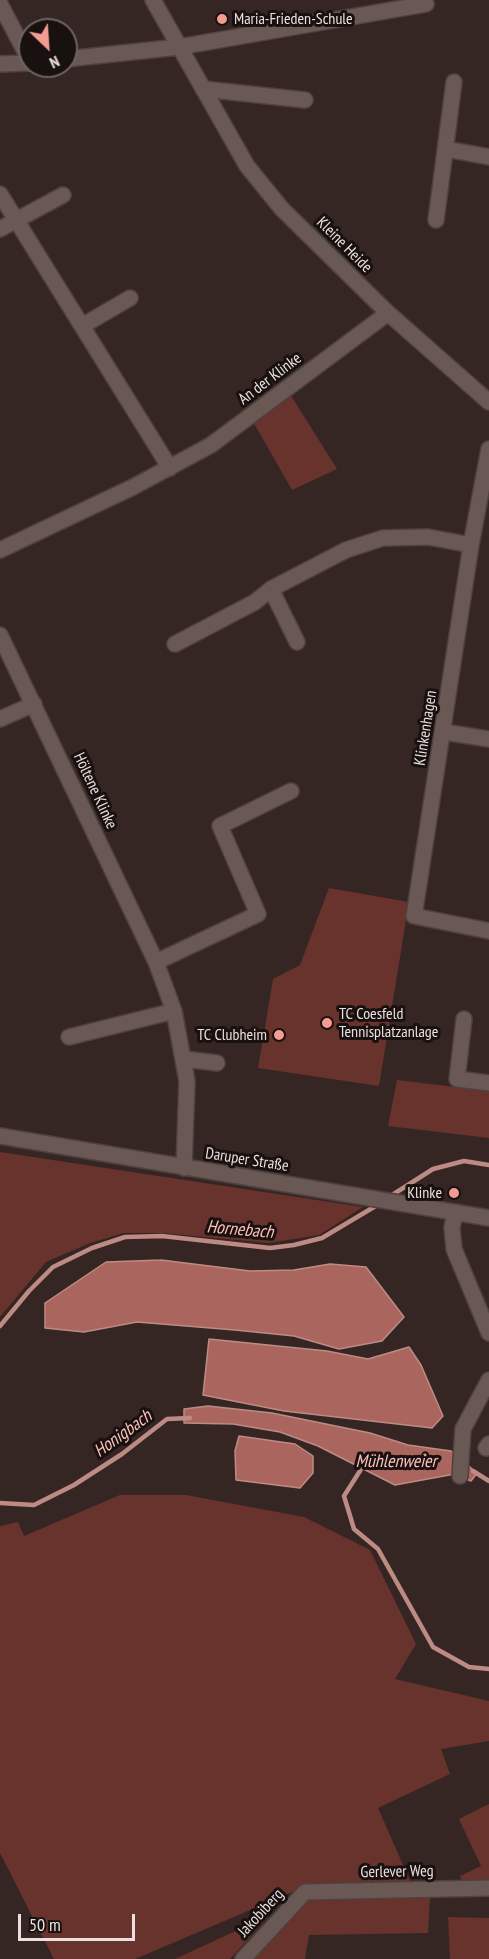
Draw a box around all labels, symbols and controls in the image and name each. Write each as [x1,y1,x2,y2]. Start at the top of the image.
place label: Maria-Frieden-Schule [234,9,353,29]
marker: Maria-Frieden-Schule [215,12,229,26]
north arrow [18,18,78,78]
text: N [47,52,63,73]
street label: Kleine Heide [312,213,376,277]
street label: An der Klinke [235,349,305,409]
street label: Klinkenhagen [411,689,441,767]
street label: Höltene Klinke [69,750,121,832]
place label: TC Coesfeld Tennisplatzanlage [339,1004,438,1042]
marker: TC Coesfeld Tennisplatzanlage [320,1016,334,1030]
place label: TC Clubheim [197,1025,267,1045]
marker: TC Clubheim [272,1028,286,1042]
street label: Daruper Straße [204,1144,290,1176]
place label: Klinke [407,1183,442,1203]
marker: Klinke [447,1186,461,1200]
water label: Hornebach [206,1216,274,1244]
water label: Honigbach [90,1406,156,1462]
water label: Mühlenweier [356,1451,436,1473]
street label: Gerlever Weg [360,1862,434,1882]
street label: Jakobiberg [234,1885,288,1941]
scale bar [21,1902,138,1940]
text: 50 m [29,1913,61,1936]

